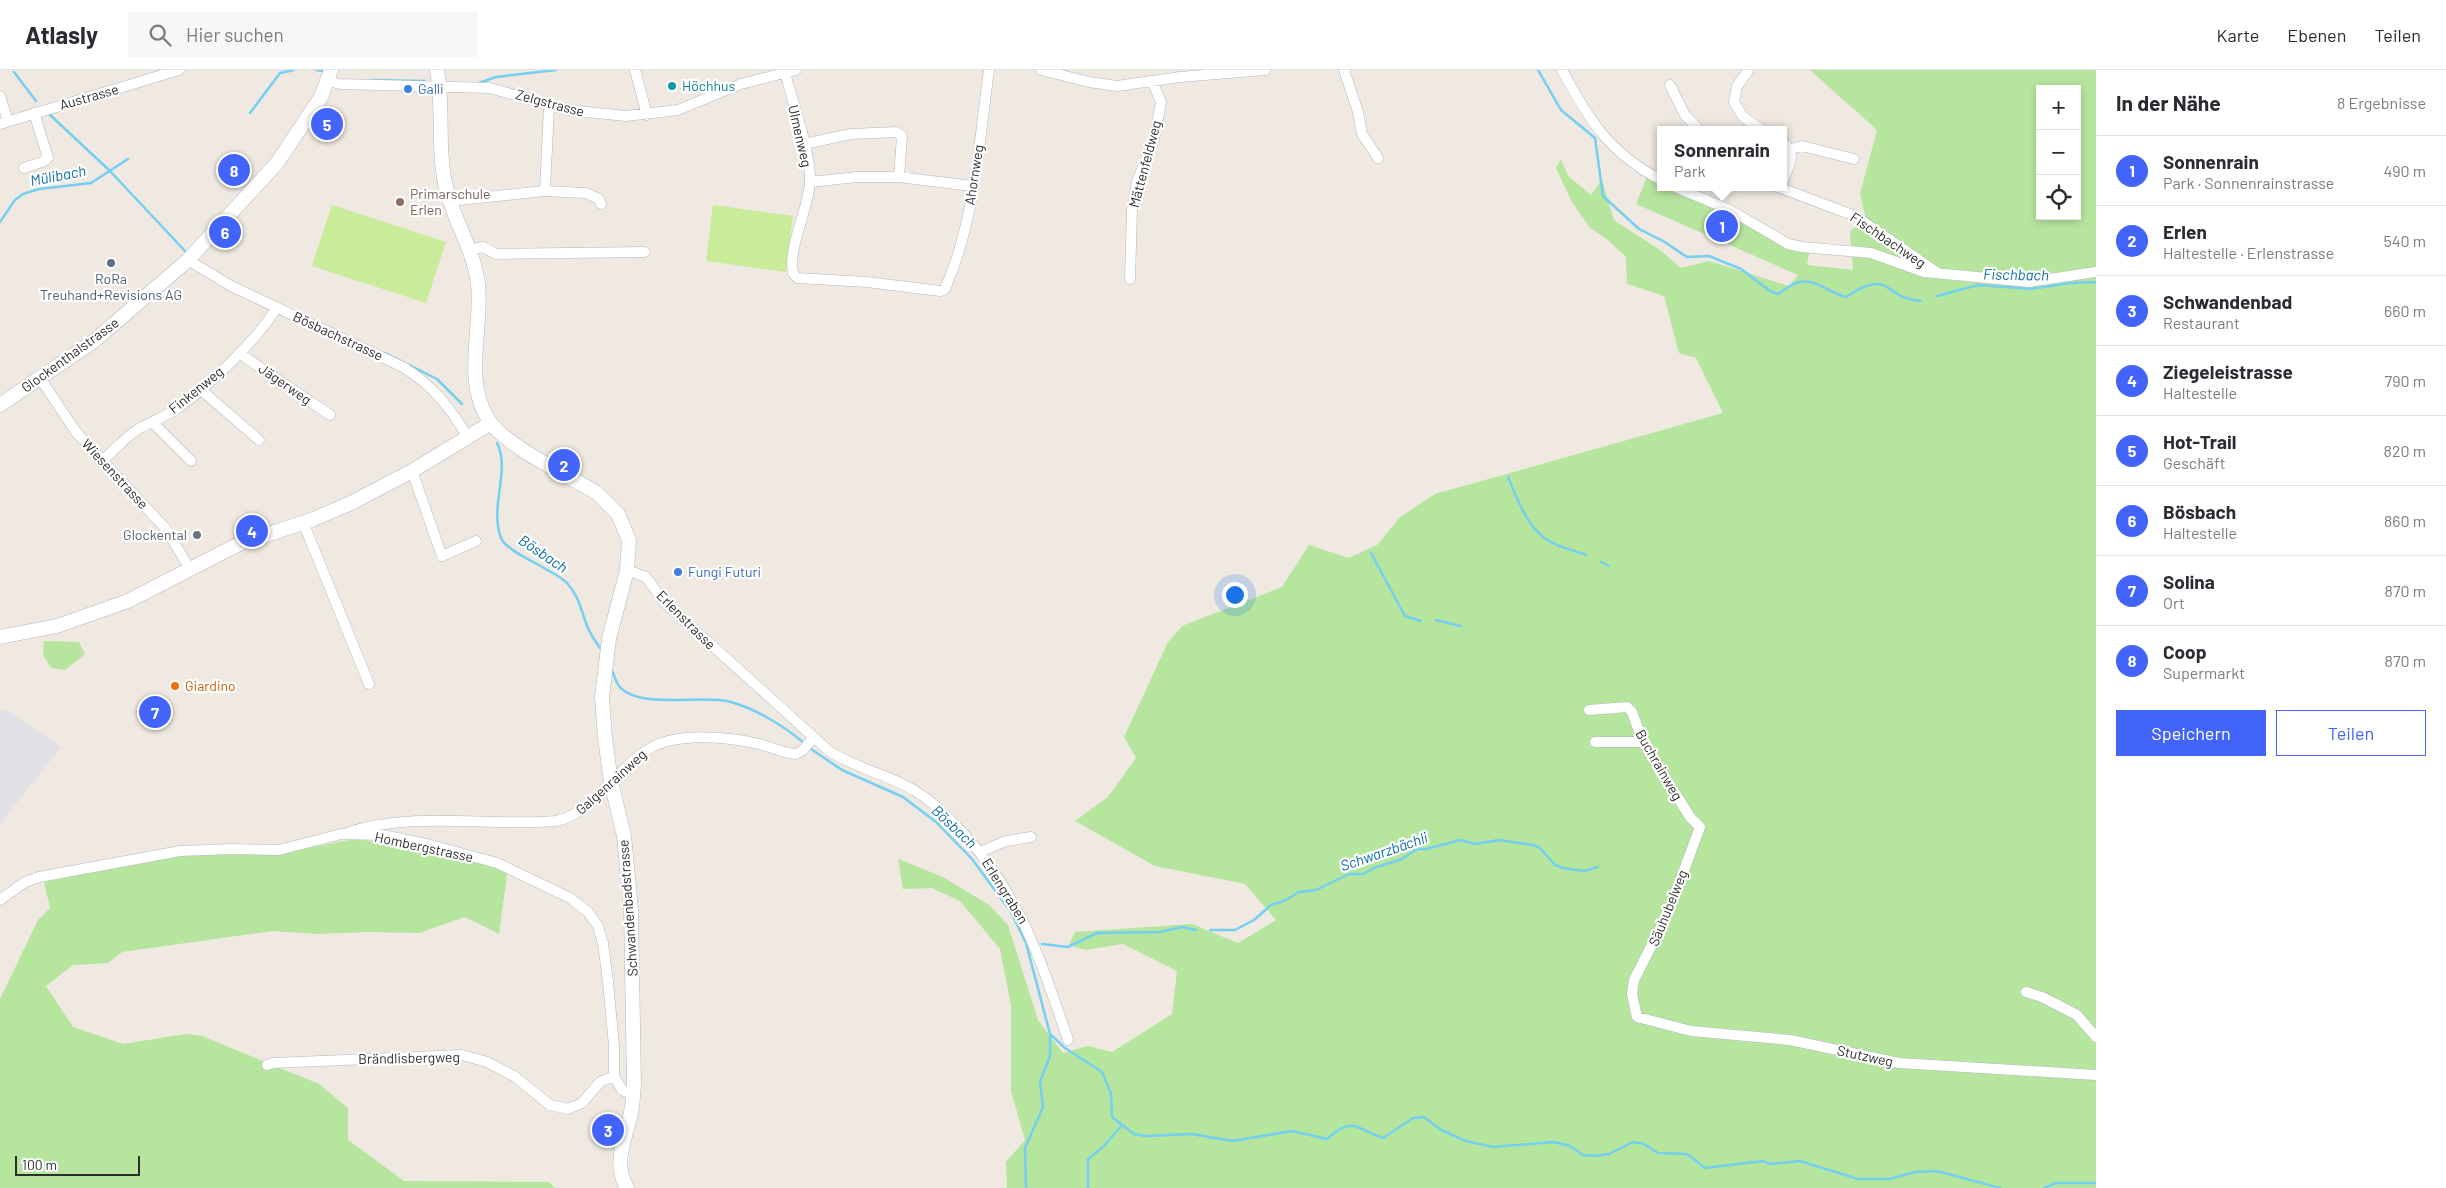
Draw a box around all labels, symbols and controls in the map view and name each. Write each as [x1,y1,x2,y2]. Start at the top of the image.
search box [128,12,478,57]
text: Atlasly [25,20,98,49]
icon: search [146,21,174,49]
text: Hier suchen [186,23,284,46]
text: Karte [2216,24,2259,46]
text: Ebenen [2287,24,2346,46]
text: Teilen [2374,24,2421,46]
place label: Höchhus [682,77,736,94]
street label: Austrasse [57,80,120,113]
place label: Galli [418,80,444,97]
marker: Höchhus [666,80,678,92]
marker: Galli [402,83,414,95]
street label: Zelgstrasse [514,85,586,120]
map controls [2036,85,2081,220]
button: + [2036,85,2081,130]
text: In der Nähe [2116,90,2221,115]
text: 8 Ergebnisse [2337,93,2426,112]
street label: Ulmenweg [785,103,816,169]
pin: 5 [311,105,343,143]
street label: Mättenfeldweg [1125,118,1164,209]
popup [1657,126,1787,191]
button: − [2036,130,2081,175]
text: Sonnenrain [1674,138,1770,161]
street label: Ahornweg [960,144,987,206]
text: Sonnenrain [2163,150,2259,173]
pin: 8 [218,151,250,189]
water label: Mülibach [28,161,87,189]
text: Park [1674,161,1706,180]
text: 1 [2129,161,2135,180]
text: 490 m [2383,161,2426,180]
text: Park · Sonnenrainstrasse [2163,173,2334,192]
button: locate [2036,175,2081,220]
place label: Primarschule Erlen [410,185,491,218]
marker: Primarschule Erlen [394,196,406,208]
pin: 1 [1706,207,1738,245]
street label: Fischbachweg [1847,208,1929,271]
pin: 6 [209,213,241,251]
text: Erlen [2163,220,2207,243]
text: 2 [2128,231,2136,250]
text: 540 m [2383,231,2426,250]
text: Haltestelle · Erlenstrasse [2163,243,2334,262]
marker: RoRa Treuhand+Revisions AG [105,257,117,269]
water label: Fischbach [1983,264,2049,284]
place label: RoRa Treuhand+Revisions AG [40,270,182,303]
text: Schwandenbad [2163,290,2292,313]
text: 3 [2128,301,2136,320]
text: 660 m [2384,301,2426,320]
street label: Bösbachstrasse [290,307,386,364]
text: Restaurant [2163,313,2240,332]
street label: Glockenthalstrasse [18,314,122,396]
street label: Jägerweg [256,359,315,408]
text: Ziegeleistrasse [2163,360,2293,383]
street label: Finkenweg [165,362,226,417]
text: 4 [2127,371,2137,390]
text: 790 m [2385,371,2426,390]
text: Haltestelle [2163,383,2237,402]
text: Hot-Trail [2163,430,2236,453]
street label: Wiesenstrasse [79,435,152,512]
text: 5 [2128,441,2136,460]
text: 820 m [2384,441,2426,460]
pin: 2 [548,446,580,484]
text: Geschäft [2163,453,2226,472]
text: Bösbach [2163,500,2236,523]
text: 6 [2128,511,2136,530]
text: 860 m [2384,511,2426,530]
pin: 4 [236,512,268,550]
text: Haltestelle [2163,523,2237,542]
place label: Glockental [123,526,187,543]
marker: Glockental [191,529,203,541]
water label: Bösbach [516,530,572,576]
place label: Fungi Futuri [688,563,761,580]
marker: Fungi Futuri [672,566,684,578]
text: Solina [2163,570,2215,593]
text: 7 [2128,581,2136,600]
text: 870 m [2385,581,2426,600]
your location [1222,582,1248,608]
street label: Erlenstrasse [653,587,719,653]
text: Ort [2163,593,2185,612]
text: Coop [2163,640,2207,663]
text: 8 [2128,651,2136,670]
text: 870 m [2385,651,2426,670]
text: Supermarkt [2163,663,2245,682]
place label: Giardino [185,677,236,694]
marker: Giardino [169,680,181,692]
pin: 7 [139,693,171,731]
button: Speichern [2116,710,2266,756]
button: Teilen [2276,710,2426,756]
street label: Buchrainweg [1632,726,1687,803]
street label: Galgenrainweg [572,745,650,818]
water label: Bösbach [928,801,981,852]
street label: Hombergstrasse [373,828,475,865]
water label: Schwarzbächli [1338,828,1430,874]
street label: Schwandenbadstrasse [614,839,641,977]
street label: Erlengraben [979,855,1032,927]
street label: Säuhubelweg [1645,867,1691,948]
street label: Stutzweg [1835,1041,1895,1070]
street label: Brändlisbergweg [358,1048,460,1067]
pin: 3 [592,1111,624,1149]
scale bar [15,1153,140,1176]
text: 100 m [22,1156,57,1173]

